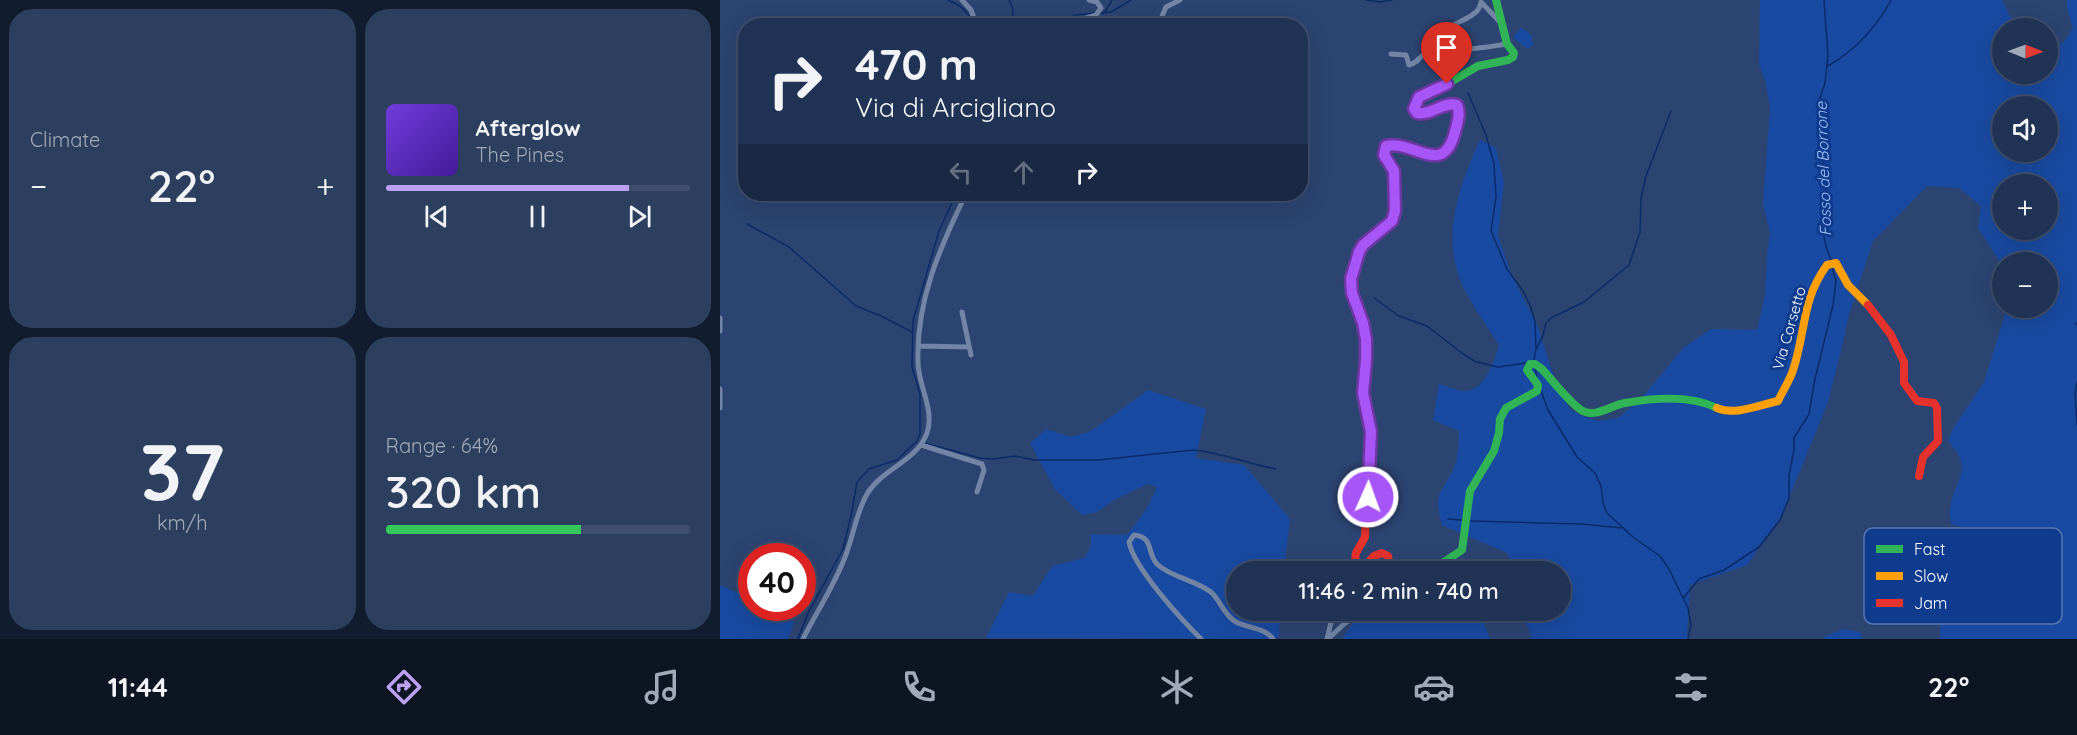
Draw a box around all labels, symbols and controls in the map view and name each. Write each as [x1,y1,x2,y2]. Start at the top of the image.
north arrow [1992,18,2058,84]
map controls [1992,18,2058,318]
pin [1421,22,1472,84]
icon: arrive [1430,31,1463,64]
text: 470 m [855,38,978,91]
icon: right [756,42,834,120]
text: Via di Arcigliano [855,90,1056,124]
button: sound [1992,96,2058,162]
water label: Fosso del Borrone [1811,101,1835,236]
text: Afterglow [476,114,581,142]
text: Climate [30,127,100,152]
text: The Pines [476,142,564,167]
icon: left [944,156,977,189]
icon: ahead [1007,156,1040,189]
icon: right [1070,156,1103,189]
text: 22° [148,157,215,213]
text: − [30,165,47,206]
text: + [316,165,334,206]
button: + [1992,174,2058,240]
icon: previous [420,200,453,233]
icon: pause [521,200,554,233]
icon: next [623,200,656,233]
button: − [1992,252,2058,318]
street label: Via Corsetto [1768,284,1810,372]
text: 37 [140,422,225,520]
text: Range · 64% [386,433,498,458]
text: 320 km [386,463,541,519]
position arrow [1336,465,1400,529]
text: km/h [157,510,208,535]
legend [1864,528,2062,624]
text: Fast [1914,539,1945,559]
speed limit sign: 40 [738,543,816,621]
text: Slow [1914,566,1948,586]
text: 11:46 · 2 min · 740 m [1298,577,1499,605]
text: Jam [1914,593,1947,613]
icon: directions [383,666,425,708]
icon: music [641,666,683,708]
icon: phone [898,666,940,708]
icon: climate [1156,666,1198,708]
icon: car [1413,666,1455,708]
icon: filters [1670,666,1712,708]
text: 11:44 [108,670,168,704]
text: 22° [1928,670,1969,704]

